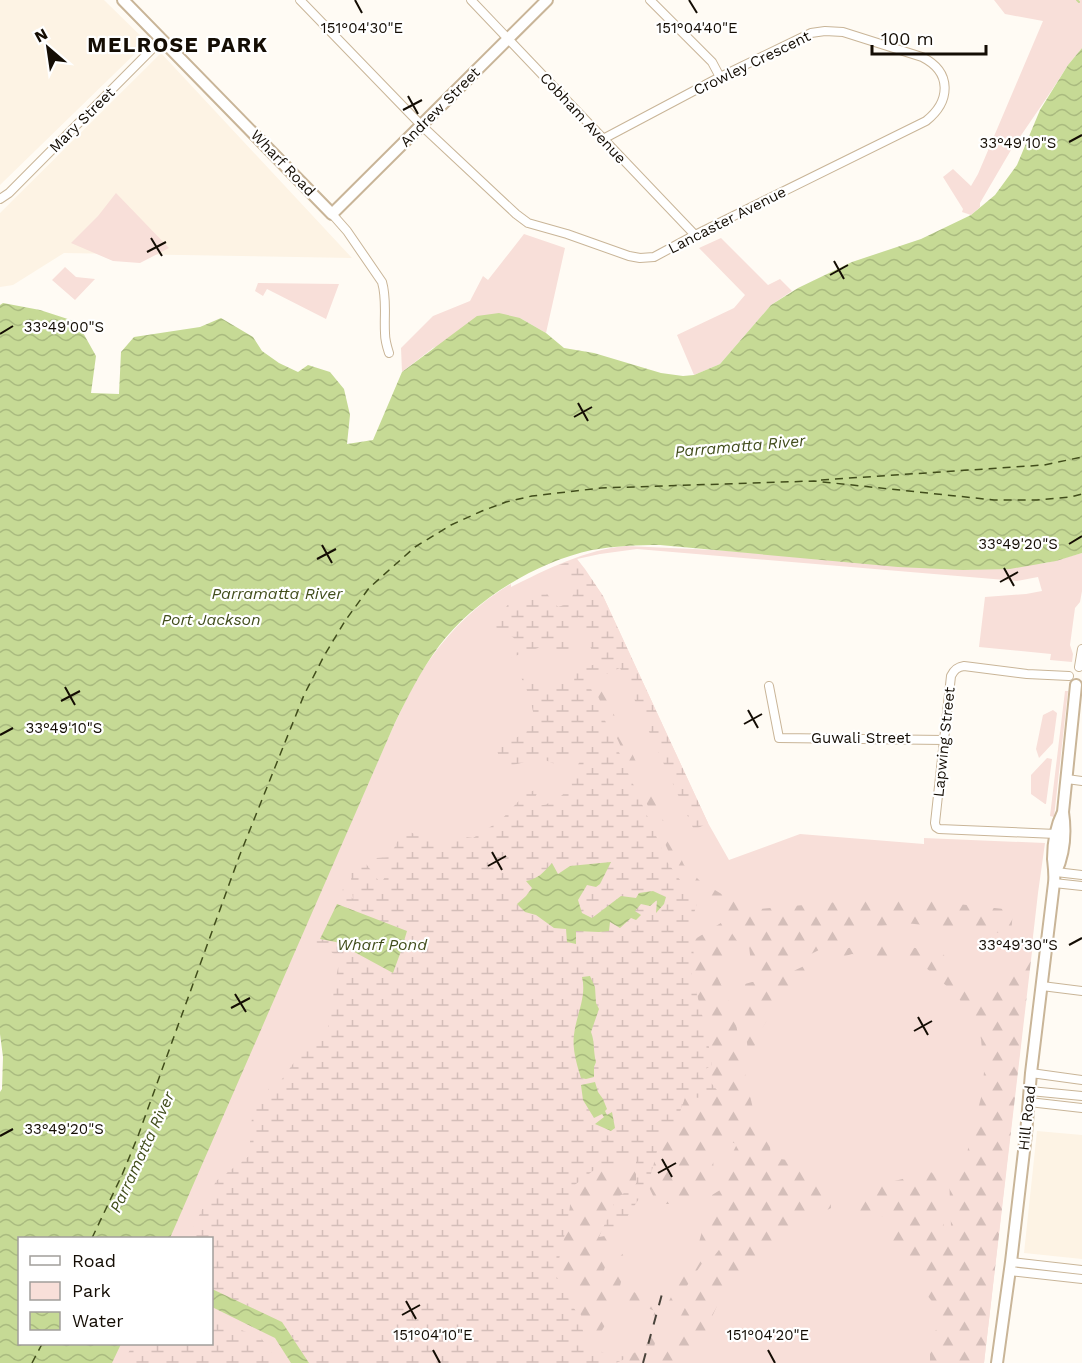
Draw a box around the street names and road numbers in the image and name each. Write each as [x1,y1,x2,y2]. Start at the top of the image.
street label: Crowley Crescent [690,27,814,99]
street label: Andrew Street [396,63,484,151]
street label: Cobham Avenue [536,69,630,167]
street label: Mary Street [46,83,119,156]
street label: Wharf Road [247,126,319,200]
street label: Lancaster Avenue [665,183,789,257]
street label: Lapwing Street [929,685,959,798]
street label: Guwali Street [811,729,912,747]
street label: Hill Road [1015,1085,1039,1151]

